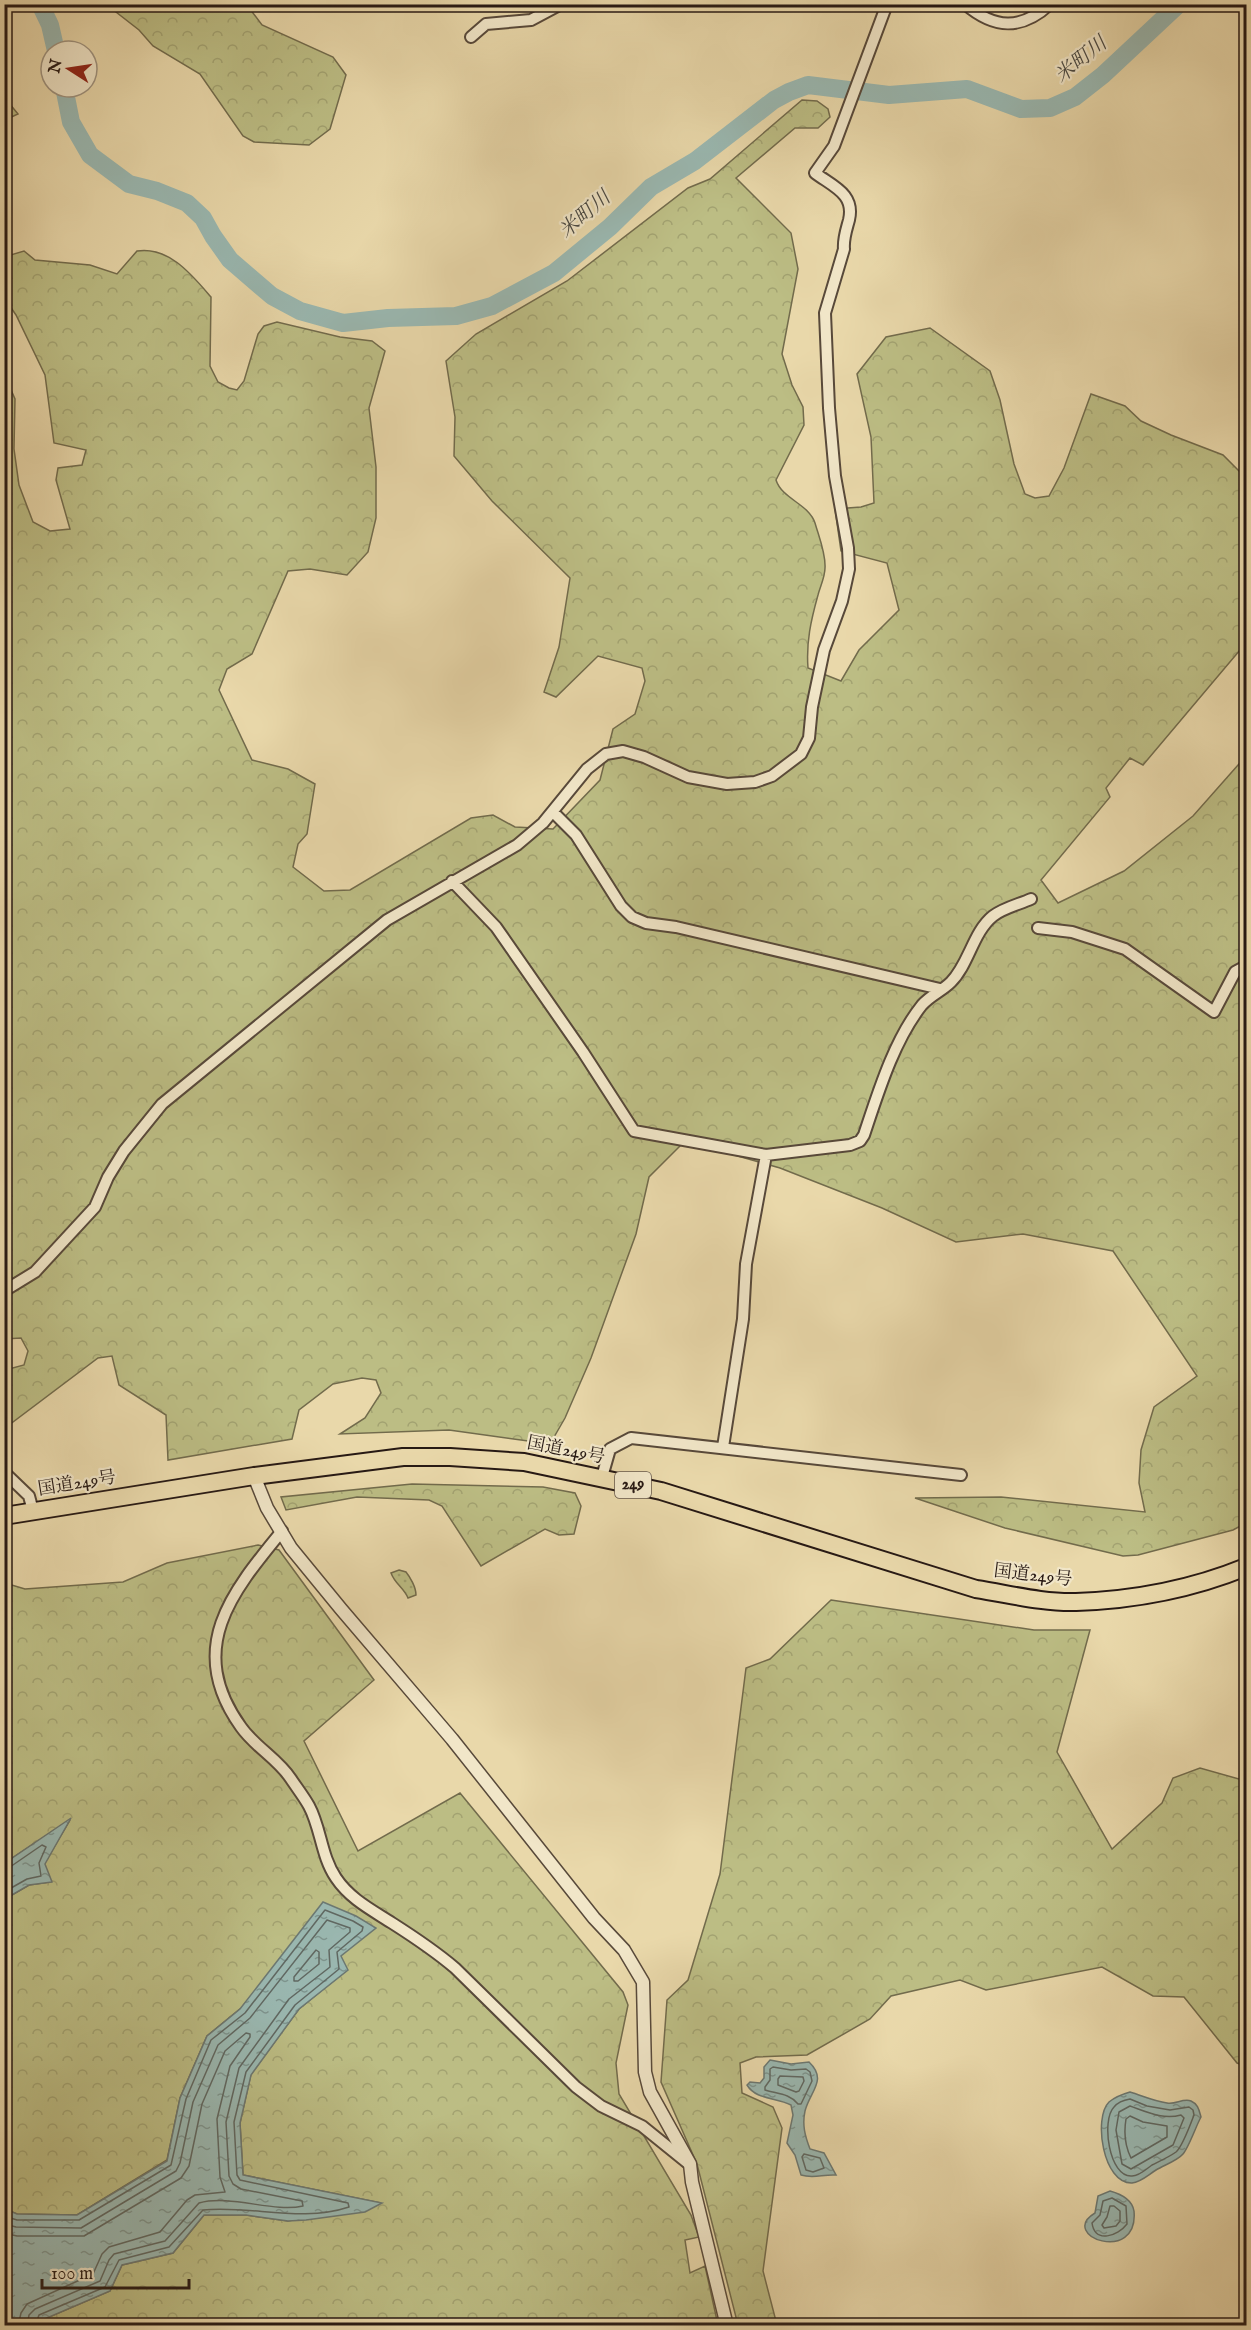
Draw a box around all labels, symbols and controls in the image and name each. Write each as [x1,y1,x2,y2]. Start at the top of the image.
water label: 米町川 [1050,30,1114,89]
north arrow [39,39,99,99]
text: N [45,57,68,76]
water label: 米町川 [554,185,617,244]
street label: 国道249号 [525,1432,607,1470]
street label: 国道249号 [36,1466,118,1502]
road number: 249 [615,1472,651,1498]
street label: 国道249号 [992,1560,1074,1592]
scale bar [42,2252,189,2290]
text: 100 m [51,2263,93,2286]

